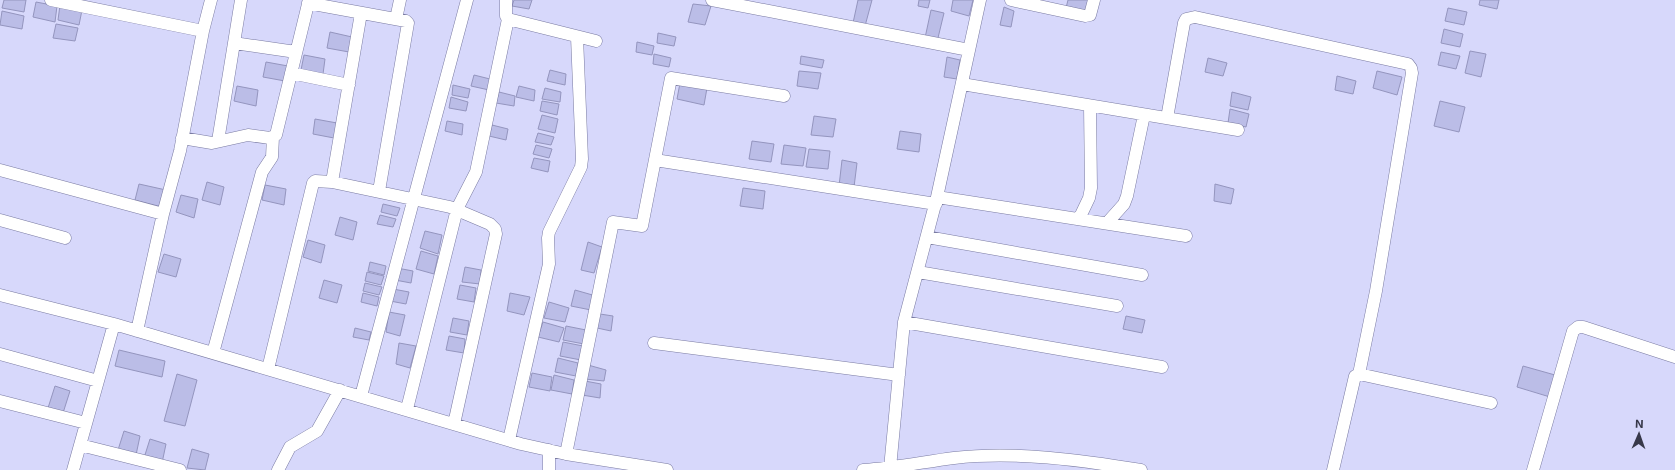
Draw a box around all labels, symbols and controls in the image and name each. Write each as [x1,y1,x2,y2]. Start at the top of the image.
north arrow [1619,414,1659,454]
text: N [1635,417,1644,431]

